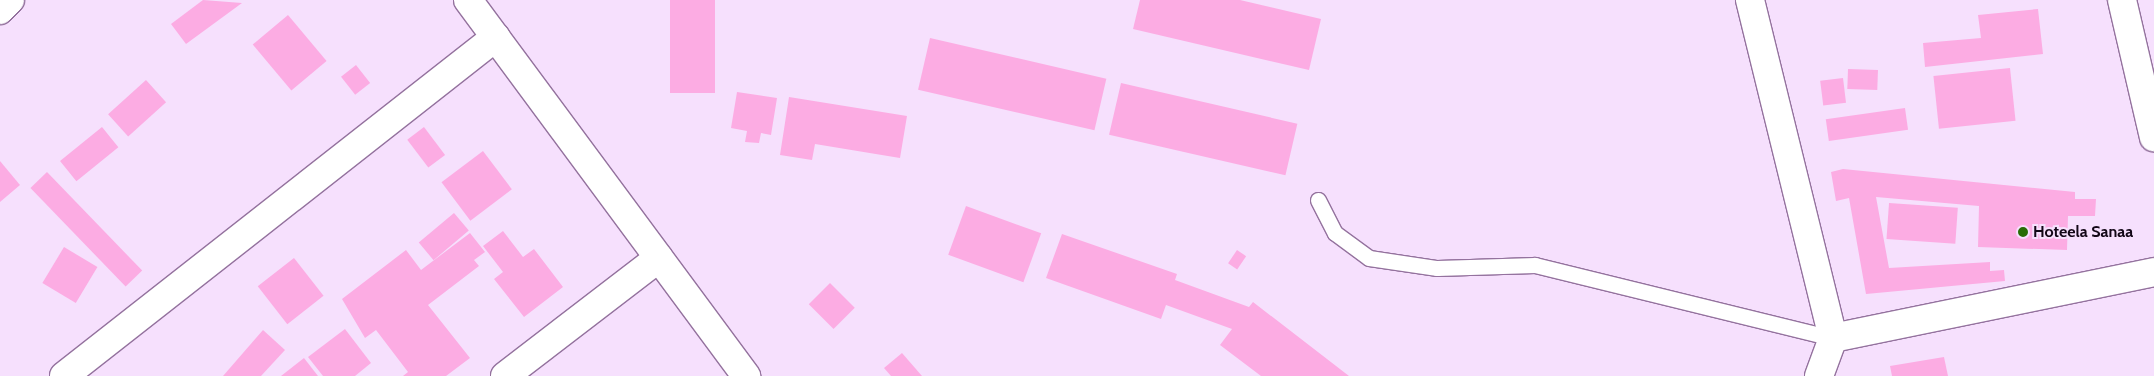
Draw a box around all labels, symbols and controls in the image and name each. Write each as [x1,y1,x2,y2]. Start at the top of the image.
place label: Hoteela Sanaa [2033,222,2133,242]
marker: Hoteela Sanaa [2017,226,2029,238]

